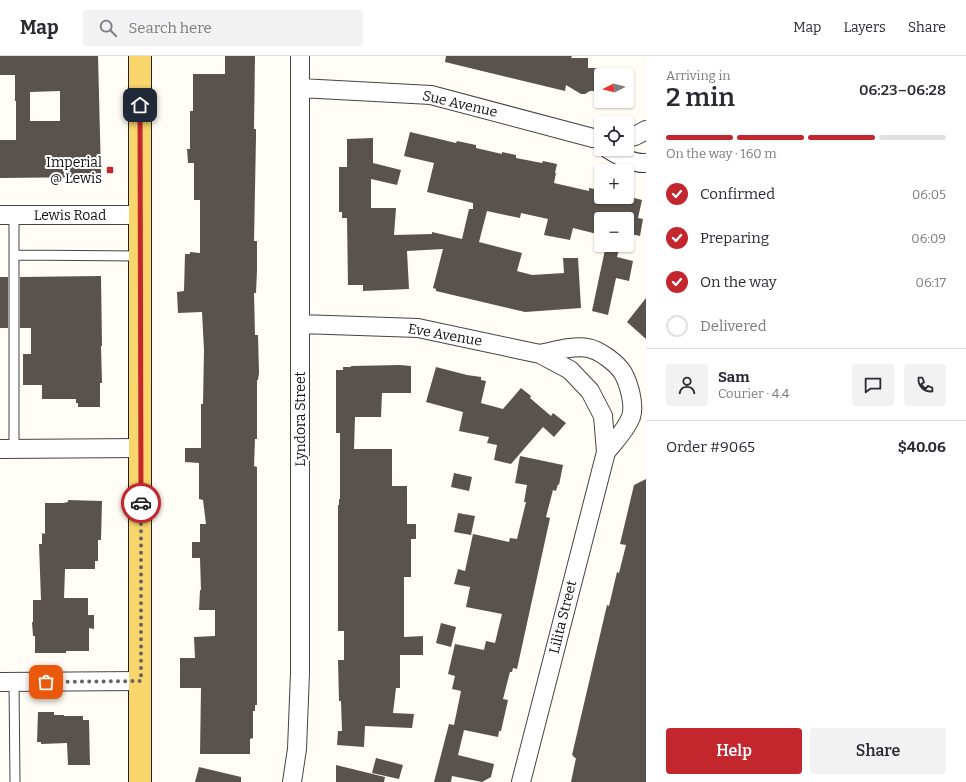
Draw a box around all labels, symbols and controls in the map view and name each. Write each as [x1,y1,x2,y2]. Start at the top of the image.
search box [83,10,363,46]
text: Map [20,16,59,39]
icon: search [97,17,119,39]
text: Search here [129,19,212,37]
text: Map [793,19,821,36]
text: Layers [843,19,886,36]
text: Share [908,19,946,36]
north arrow [594,68,634,108]
map controls [594,68,634,252]
text: Arriving in [666,68,731,83]
text: 06:23–06:28 [859,81,946,99]
text: 2 min [666,82,735,113]
street label: Sue Avenue [421,87,499,121]
pin [123,88,157,122]
icon: home [129,94,151,116]
button: locate [594,116,634,156]
text: On the way · 160 m [666,146,777,161]
place label: Imperial @ Lewis [46,154,102,187]
button: + [594,164,634,204]
marker: Imperial @ Lewis [105,165,115,175]
icon: check [666,183,688,205]
text: Confirmed [700,185,775,203]
text: 06:05 [912,187,946,202]
street label: Lewis Road [34,207,106,224]
button: − [594,212,634,252]
icon: check [666,227,688,249]
text: Preparing [700,229,769,247]
text: 06:09 [911,231,946,246]
icon: check [666,271,688,293]
text: On the way [700,273,777,291]
text: 06:17 [916,275,946,290]
text: Delivered [700,317,767,335]
street label: Eve Avenue [407,320,483,350]
button: person [666,364,708,406]
button: chat [852,364,894,406]
button: phone [904,364,946,406]
text: Sam [718,368,750,386]
street label: Lyndora Street [292,371,309,467]
text: Courier · 4.4 [718,386,789,401]
text: Order #9065 [666,438,755,456]
text: $40.06 [898,438,946,456]
courier [121,483,161,523]
icon: car [130,492,152,514]
street label: Lilita Street [546,579,580,655]
pin [29,665,63,699]
icon: bag [35,671,57,693]
button: Help [666,728,802,774]
button: Share [810,728,946,774]

